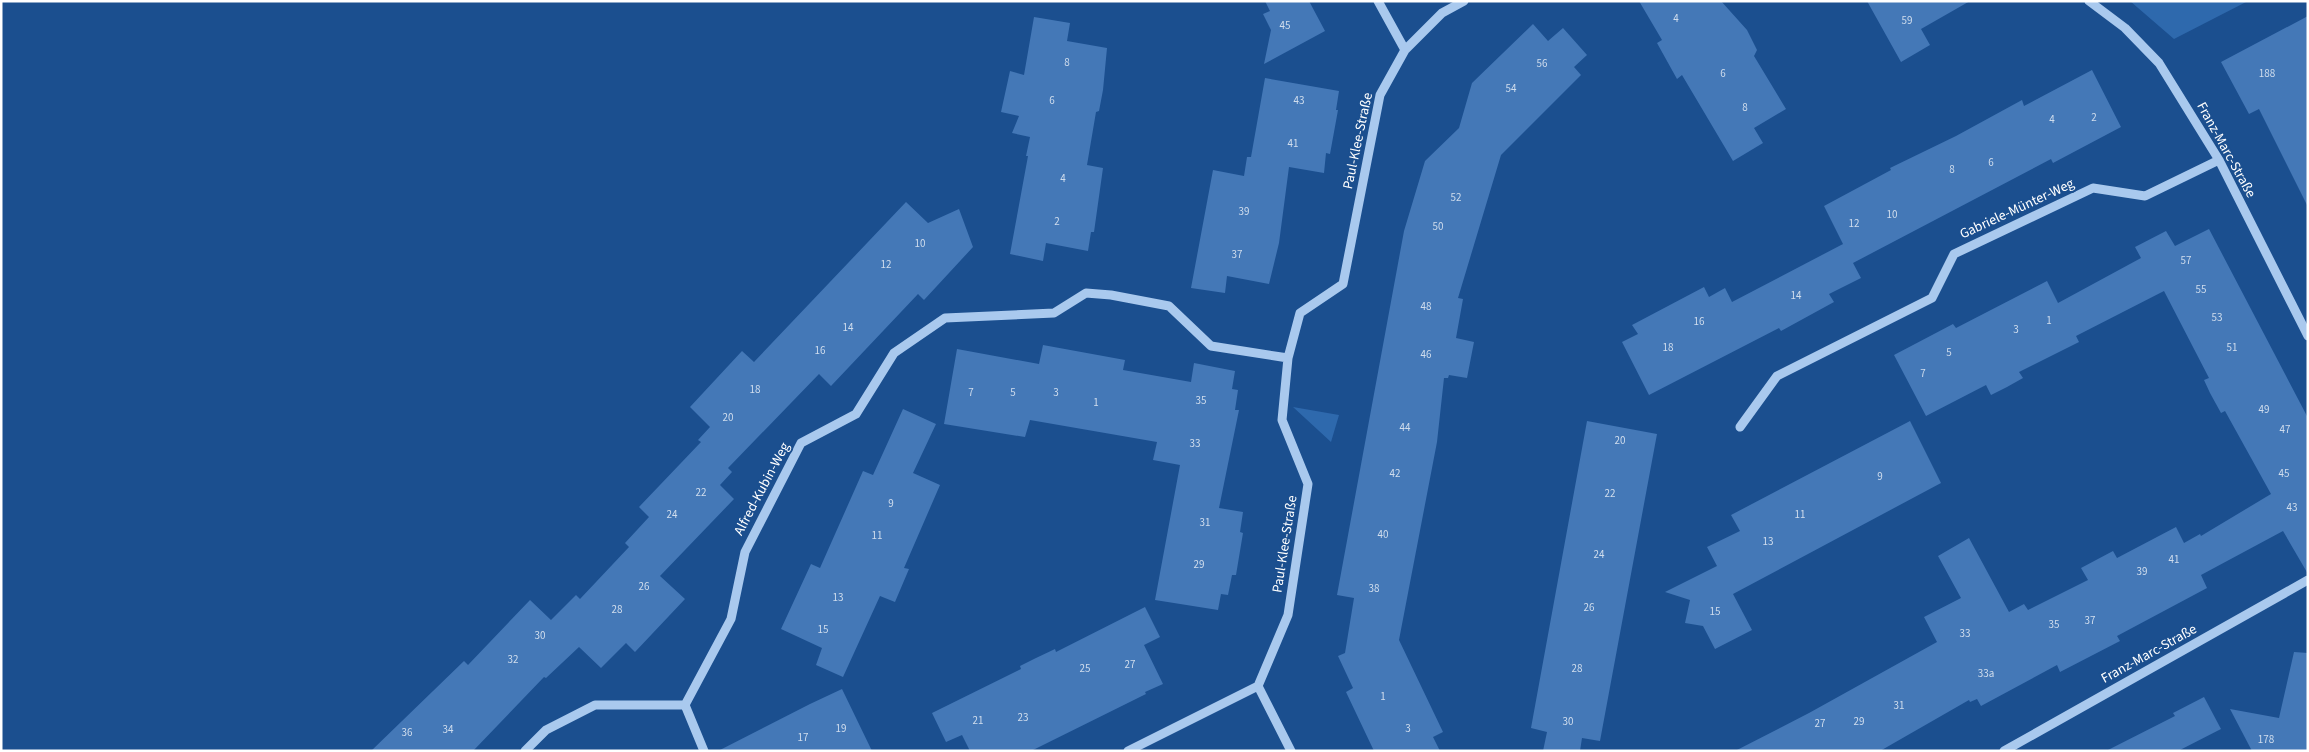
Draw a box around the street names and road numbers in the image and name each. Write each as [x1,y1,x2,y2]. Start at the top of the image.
street label: Paul-Klee-Straße [1338,91,1378,191]
street label: Franz-Marc-Straße [2191,99,2261,202]
street label: Gabriele-Münter-Weg [1956,174,2078,244]
street label: Alfred-Kubin-Weg [729,439,795,539]
street label: Paul-Klee-Straße [1267,494,1303,594]
street label: Franz-Marc-Straße [2098,619,2201,689]

